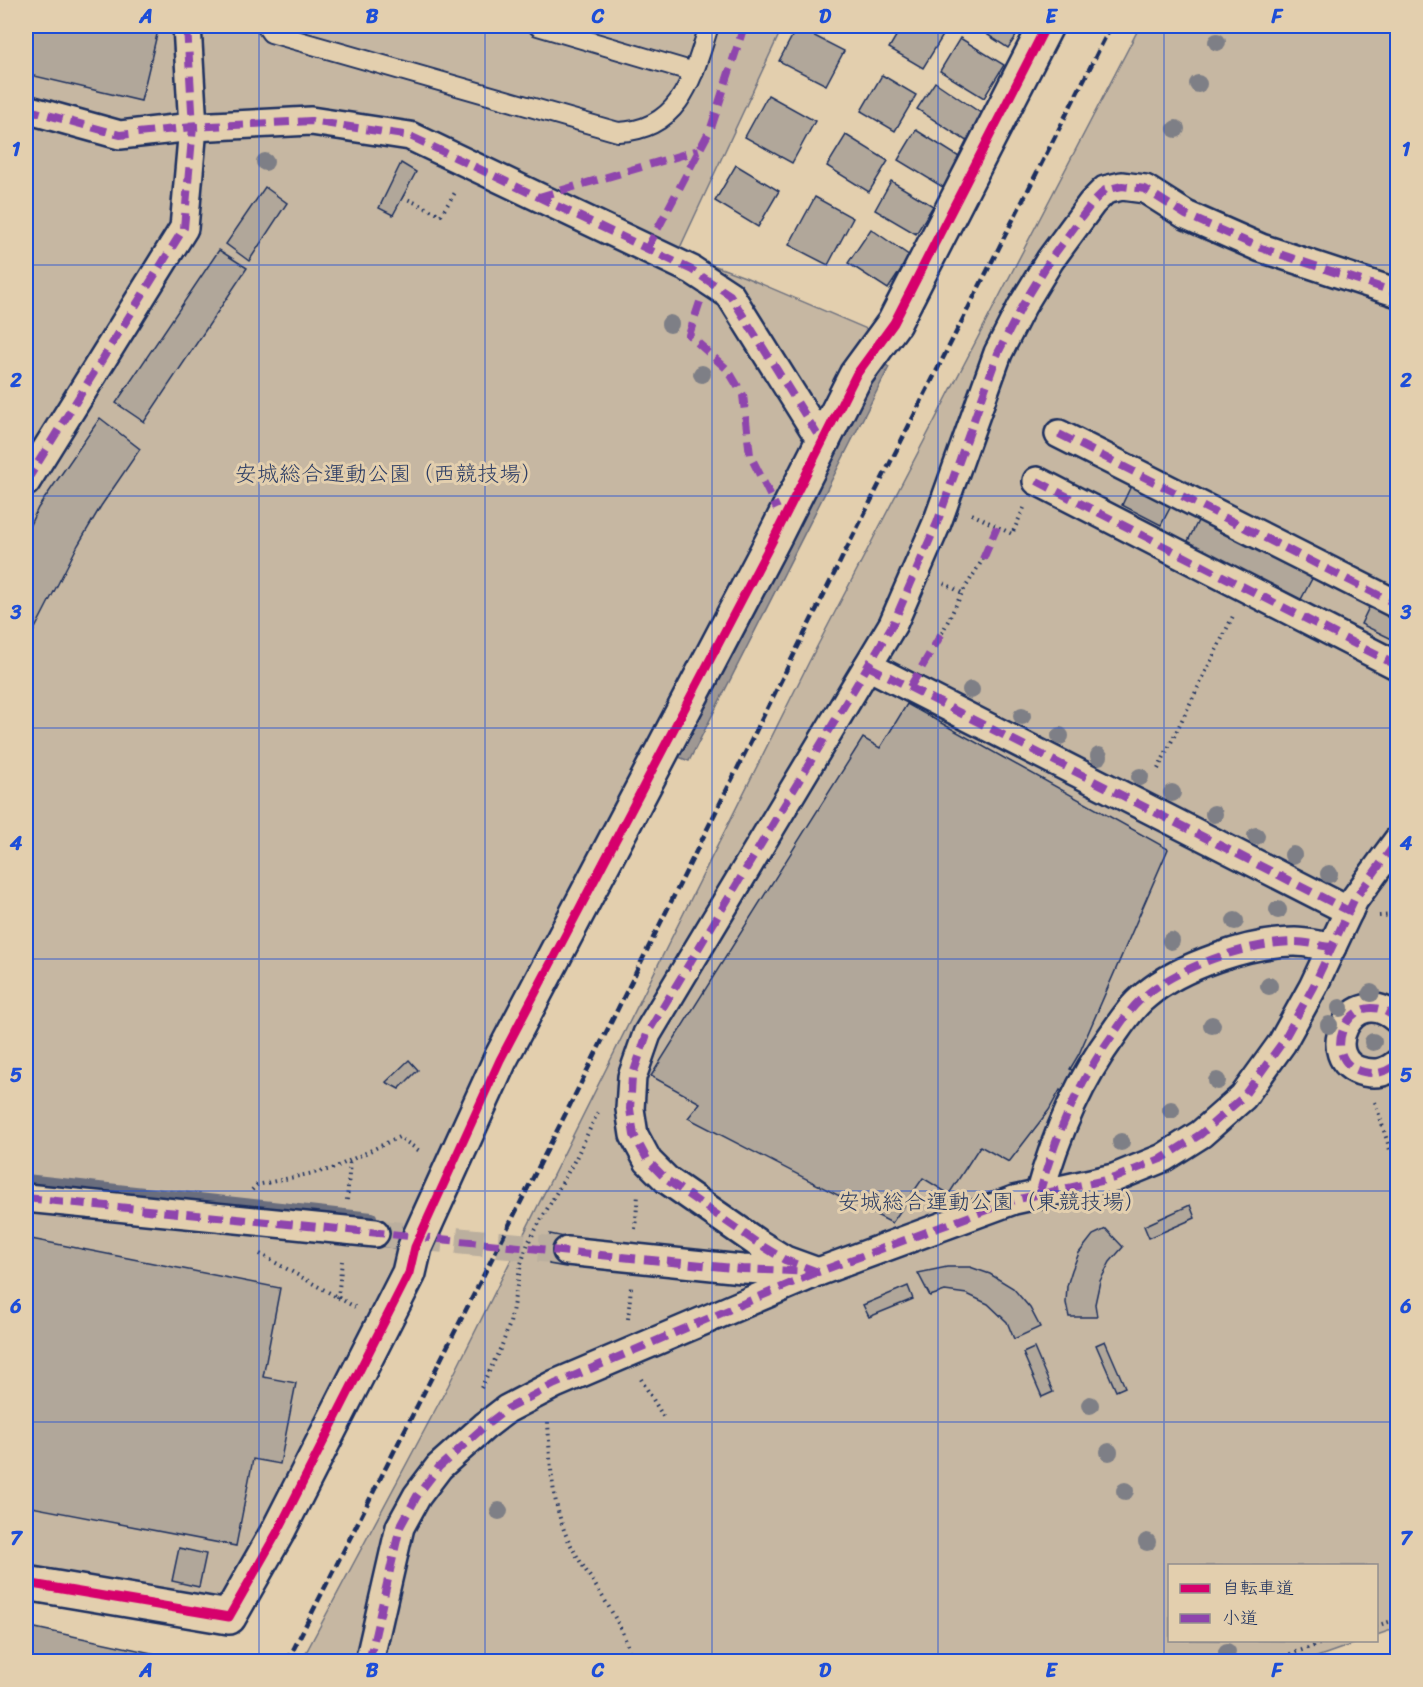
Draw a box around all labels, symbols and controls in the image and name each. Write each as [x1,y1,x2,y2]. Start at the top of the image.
text: A [138,0,153,34]
text: B [366,0,379,34]
text: C [591,0,605,34]
text: D [819,0,832,34]
text: E [1045,0,1058,34]
text: F [1271,0,1284,34]
text: 1 [12,132,21,167]
text: 1 [1402,132,1411,167]
text: 2 [9,363,22,398]
text: 2 [1399,363,1412,398]
park label: 安城総合運動公園（西競技場） [235,454,543,493]
text: 3 [10,595,22,630]
text: 3 [1400,595,1412,630]
text: 4 [9,826,23,861]
text: 4 [1399,826,1413,861]
text: 5 [10,1058,22,1093]
text: 5 [1400,1058,1412,1093]
park label: 安城総合運動公園（東競技場） [838,1182,1146,1221]
text: 6 [9,1289,22,1324]
text: 6 [1399,1289,1412,1324]
text: 7 [10,1521,23,1556]
text: 7 [1400,1521,1413,1556]
legend [1168,1564,1378,1642]
text: 自転車道 [1222,1572,1294,1604]
text: 小道 [1222,1602,1258,1634]
text: A [138,1653,153,1687]
text: B [366,1653,379,1687]
text: C [591,1653,605,1687]
text: D [819,1653,832,1687]
text: E [1045,1653,1058,1687]
text: F [1271,1653,1284,1687]

